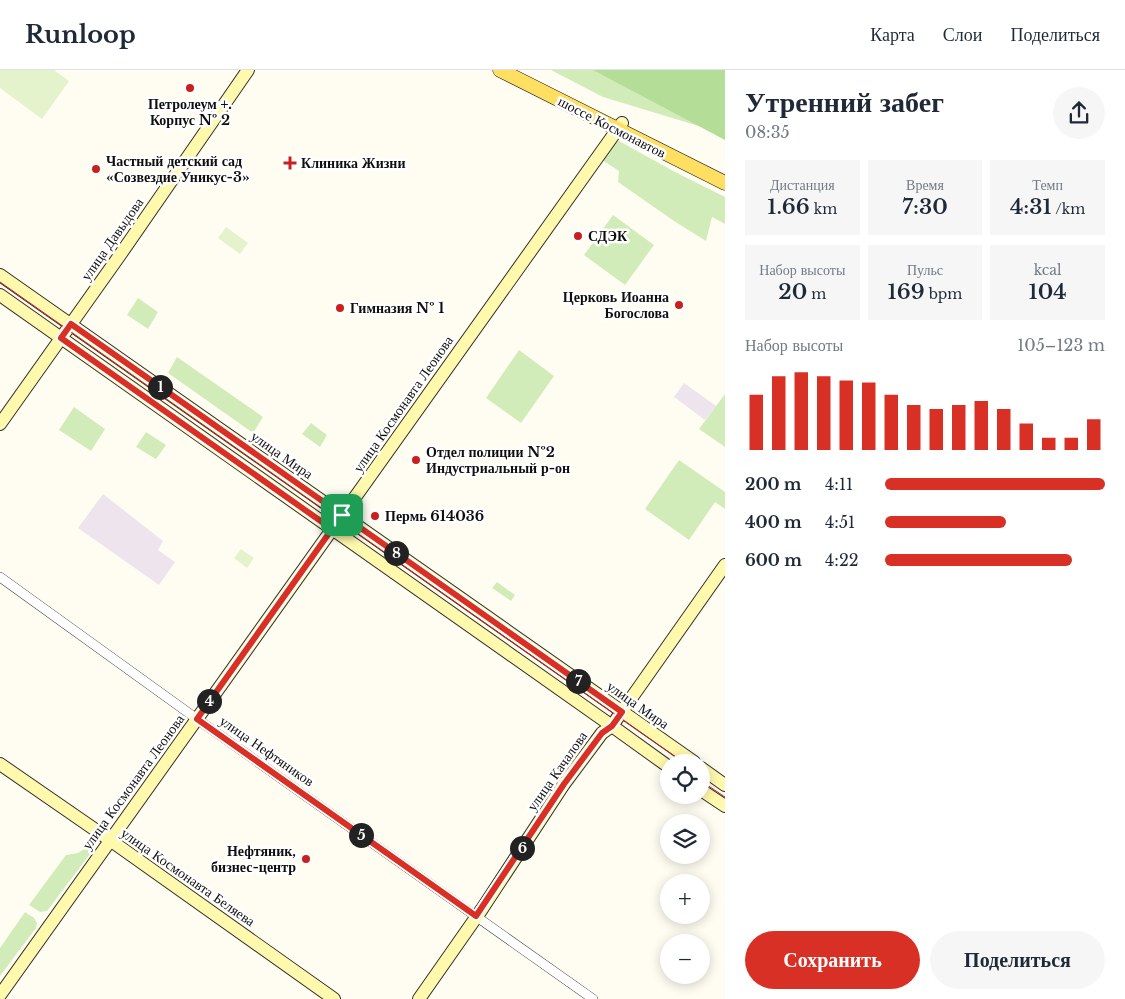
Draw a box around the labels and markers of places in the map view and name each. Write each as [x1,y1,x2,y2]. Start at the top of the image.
marker: Петролеум +. Корпус № 2 [184,82,196,94]
place label: Петролеум +. Корпус № 2 [148,95,232,129]
place label: Частный детский сад «Созвездие Уникус-3» [106,152,250,186]
place label: Клиника Жизни [301,154,405,172]
marker: Клиника Жизни [283,156,297,170]
marker: Частный детский сад «Созвездие Уникус-3» [90,163,102,175]
place label: СДЭК [588,227,628,245]
marker: СДЭК [572,230,584,242]
place label: Церковь Иоанна Богослова [563,288,669,322]
place label: Гимназия № 1 [350,299,444,317]
marker: Церковь Иоанна Богослова [673,299,685,311]
marker: Гимназия № 1 [334,302,346,314]
pin: 1 [148,374,172,400]
place label: Отдел полиции №2 Индустриальный р-он [426,443,570,477]
marker: Отдел полиции №2 Индустриальный р-он [410,454,422,466]
pin [321,494,363,536]
place label: Пермь 614036 [385,507,484,525]
marker: Пермь 614036 [369,510,381,522]
pin: 8 [384,540,408,566]
pin: 7 [566,668,590,694]
pin: 4 [196,688,222,714]
pin: 5 [348,822,374,848]
pin: 6 [510,836,534,860]
place label: Нефтяник, бизнес-центр [211,842,296,876]
marker: Нефтяник, бизнес-центр [300,853,312,865]

